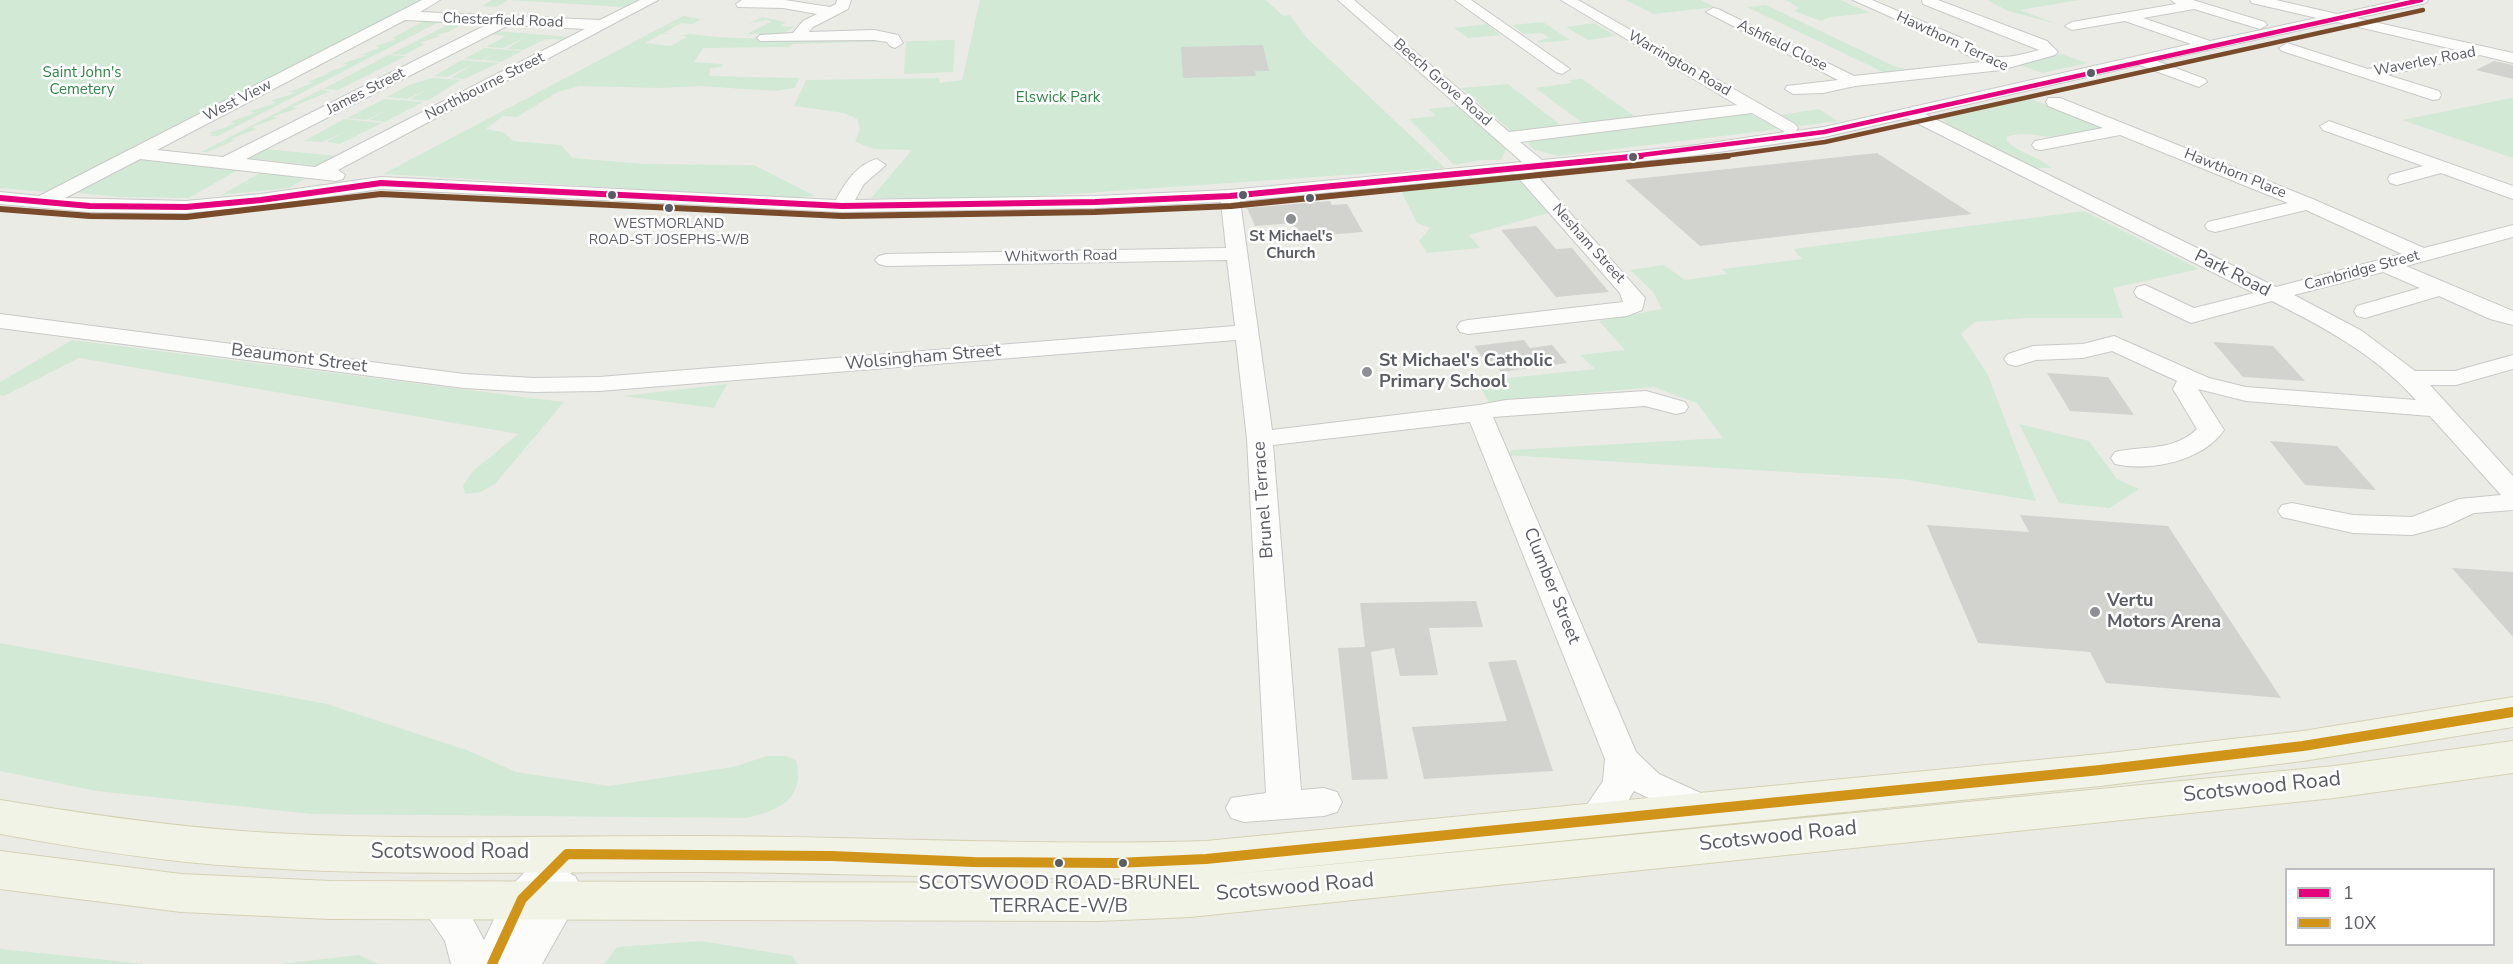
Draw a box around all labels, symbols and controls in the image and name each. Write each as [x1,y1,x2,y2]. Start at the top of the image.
street label: Hawthorn Terrace [1893,8,2011,76]
street label: Chesterfield Road [442,10,564,32]
street label: Ashfield Close [1734,16,1830,76]
street label: Warrington Road [1624,27,1734,101]
street label: Beech Grove Road [1389,35,1495,131]
street label: Waverley Road [2373,43,2477,81]
street label: Northbourne Street [422,49,548,125]
park label: Saint John's Cemetery [42,64,122,99]
street label: James Street [324,65,408,119]
unlabelled marker [2085,67,2097,79]
street label: West View [201,76,275,126]
park label: Elswick Park [1016,89,1100,107]
street label: Hawthorn Place [2181,145,2289,203]
unlabelled marker [1627,151,1639,163]
unlabelled marker [606,189,618,201]
unlabelled marker [1237,189,1249,201]
unlabelled marker [1304,192,1316,204]
street label: Nesham Street [1548,201,1628,287]
marker: WESTMORLAND ROAD-ST JOSEPHS-W/B [663,202,675,214]
marker: St Michael's Church [1284,212,1298,226]
place label: WESTMORLAND ROAD-ST JOSEPHS-W/B [589,217,749,250]
place label: St Michael's Church [1249,228,1333,263]
street label: Park Road [2190,246,2274,302]
street label: Whitworth Road [1004,247,1118,267]
street label: Cambridge Street [2302,247,2422,295]
street label: Beaumont Street [230,340,368,378]
street label: Wolsingham Street [844,340,1002,376]
place label: St Michael's Catholic Primary School [1379,351,1552,394]
marker: St Michael's Catholic Primary School [1360,365,1374,379]
street label: Brunel Terrace [1249,441,1279,559]
street label: Clumber Street [1518,525,1584,647]
place label: Vertu Motors Arena [2107,591,2221,634]
marker: Vertu Motors Arena [2088,605,2102,619]
street label: Scotswood Road [2182,767,2342,809]
street label: Scotswood Road [1698,816,1858,858]
street label: Scotswood Road [371,840,529,866]
marker: SCOTSWOOD ROAD-BRUNEL TERRACE-W/B [1053,857,1065,869]
unlabelled marker [1117,857,1129,869]
legend [2285,868,2495,946]
street label: Scotswood Road [1215,869,1375,907]
place label: SCOTSWOOD ROAD-BRUNEL TERRACE-W/B [919,872,1199,919]
text: 1 [2343,881,2354,905]
text: 10X [2343,911,2376,935]

